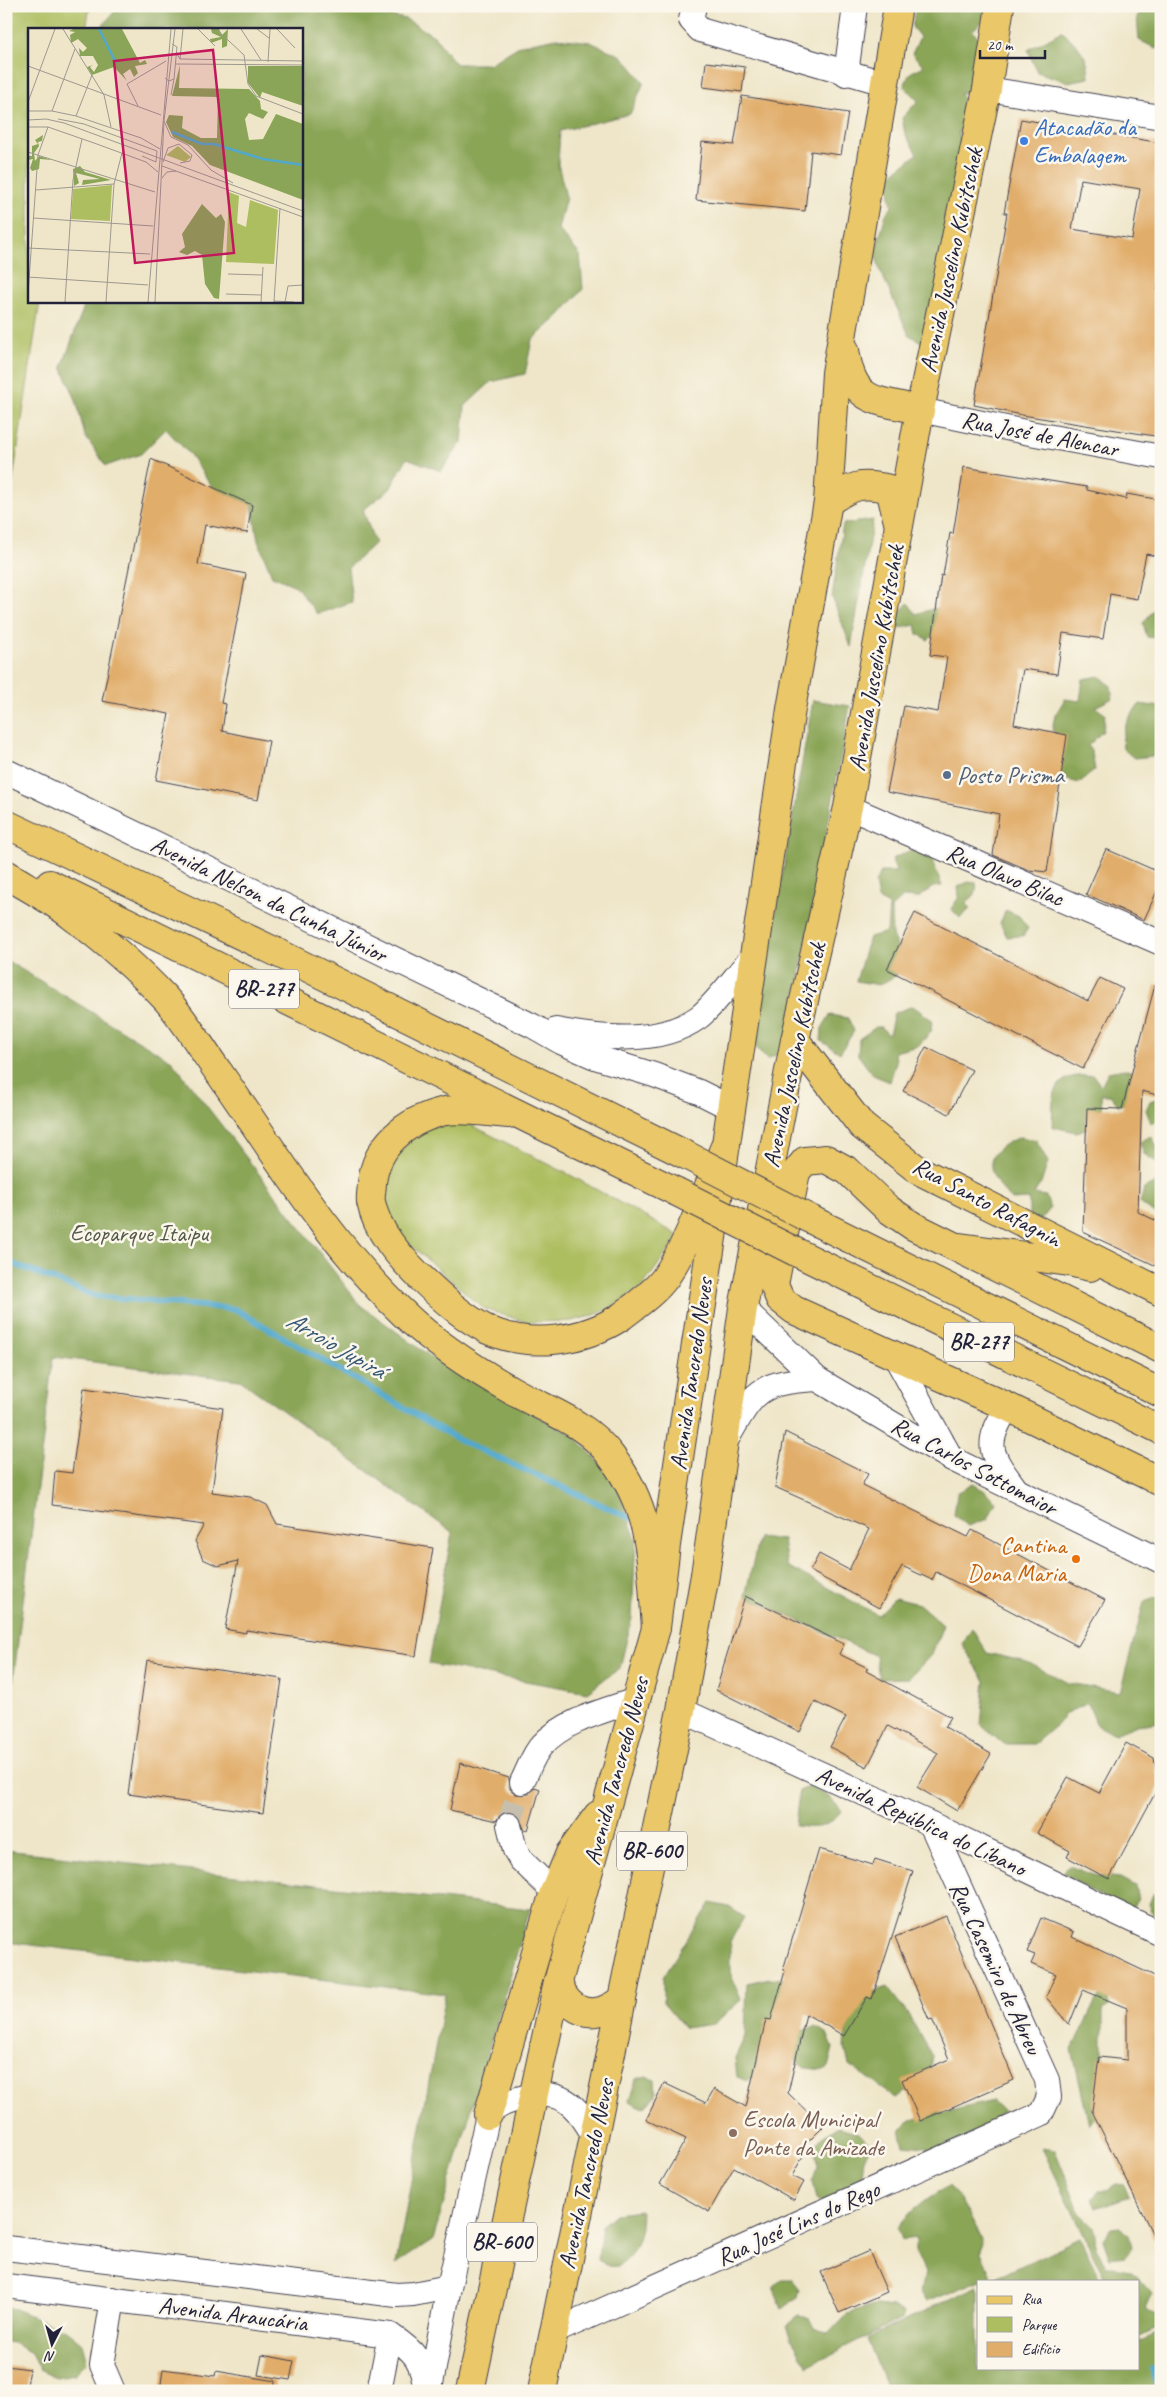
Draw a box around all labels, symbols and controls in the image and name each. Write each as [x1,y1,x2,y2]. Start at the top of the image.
inset map [28,28,302,302]
scale bar [980,28,1044,60]
text: 20 m [987,36,1014,55]
place label: Atacadão da Embalagem [1034,112,1137,170]
marker: Atacadão da Embalagem [1018,135,1030,147]
street label: Avenida Juscelino Kubitschek [913,143,990,375]
street label: Rua José de Alencar [959,404,1123,464]
street label: Avenida Juscelino Kubitschek [841,541,911,773]
place label: Posto Prisma [957,760,1065,790]
marker: Posto Prisma [941,769,953,781]
street label: Avenida Nelson da Cunha Júnior [146,829,394,970]
street label: Rua Olavo Bilac [942,837,1069,914]
street label: Avenida Juscelino Kubitschek [756,938,833,1170]
road number: BR-277 [229,970,299,1009]
street label: Rua Santo Rafagnin [908,1150,1067,1254]
park label: Ecoparque Itaipu [70,1218,210,1248]
street label: Avenida Tancredo Neves [663,1275,720,1472]
water label: Arroio Jupirá [281,1304,397,1389]
road number: BR-277 [944,1322,1014,1361]
street label: Rua Carlos Sottomaior [886,1410,1064,1523]
place label: Cantina Dona Maria [967,1530,1068,1588]
marker: Cantina Dona Maria [1070,1553,1082,1565]
street label: Avenida Tancredo Neves [577,1672,656,1868]
street label: Avenida República do Líbano [811,1759,1033,1884]
road number: BR-600 [617,1832,687,1870]
street label: Rua Casemiro de Abreu [943,1877,1050,2061]
street label: Avenida Tancredo Neves [551,2075,621,2272]
place label: Escola Municipal Ponte da Amizade [743,2104,886,2162]
marker: Escola Municipal Ponte da Amizade [727,2127,739,2139]
street label: Rua José Lins do Rego [712,2173,885,2272]
road number: BR-600 [467,2222,537,2262]
legend [977,2280,1140,2370]
street label: Avenida Araucária [157,2290,310,2338]
text: Rua [1022,2290,1042,2309]
text: Parque [1022,2316,1058,2335]
north arrow [28,2320,78,2370]
text: Edifício [1022,2340,1061,2359]
text: N [43,2347,56,2365]

